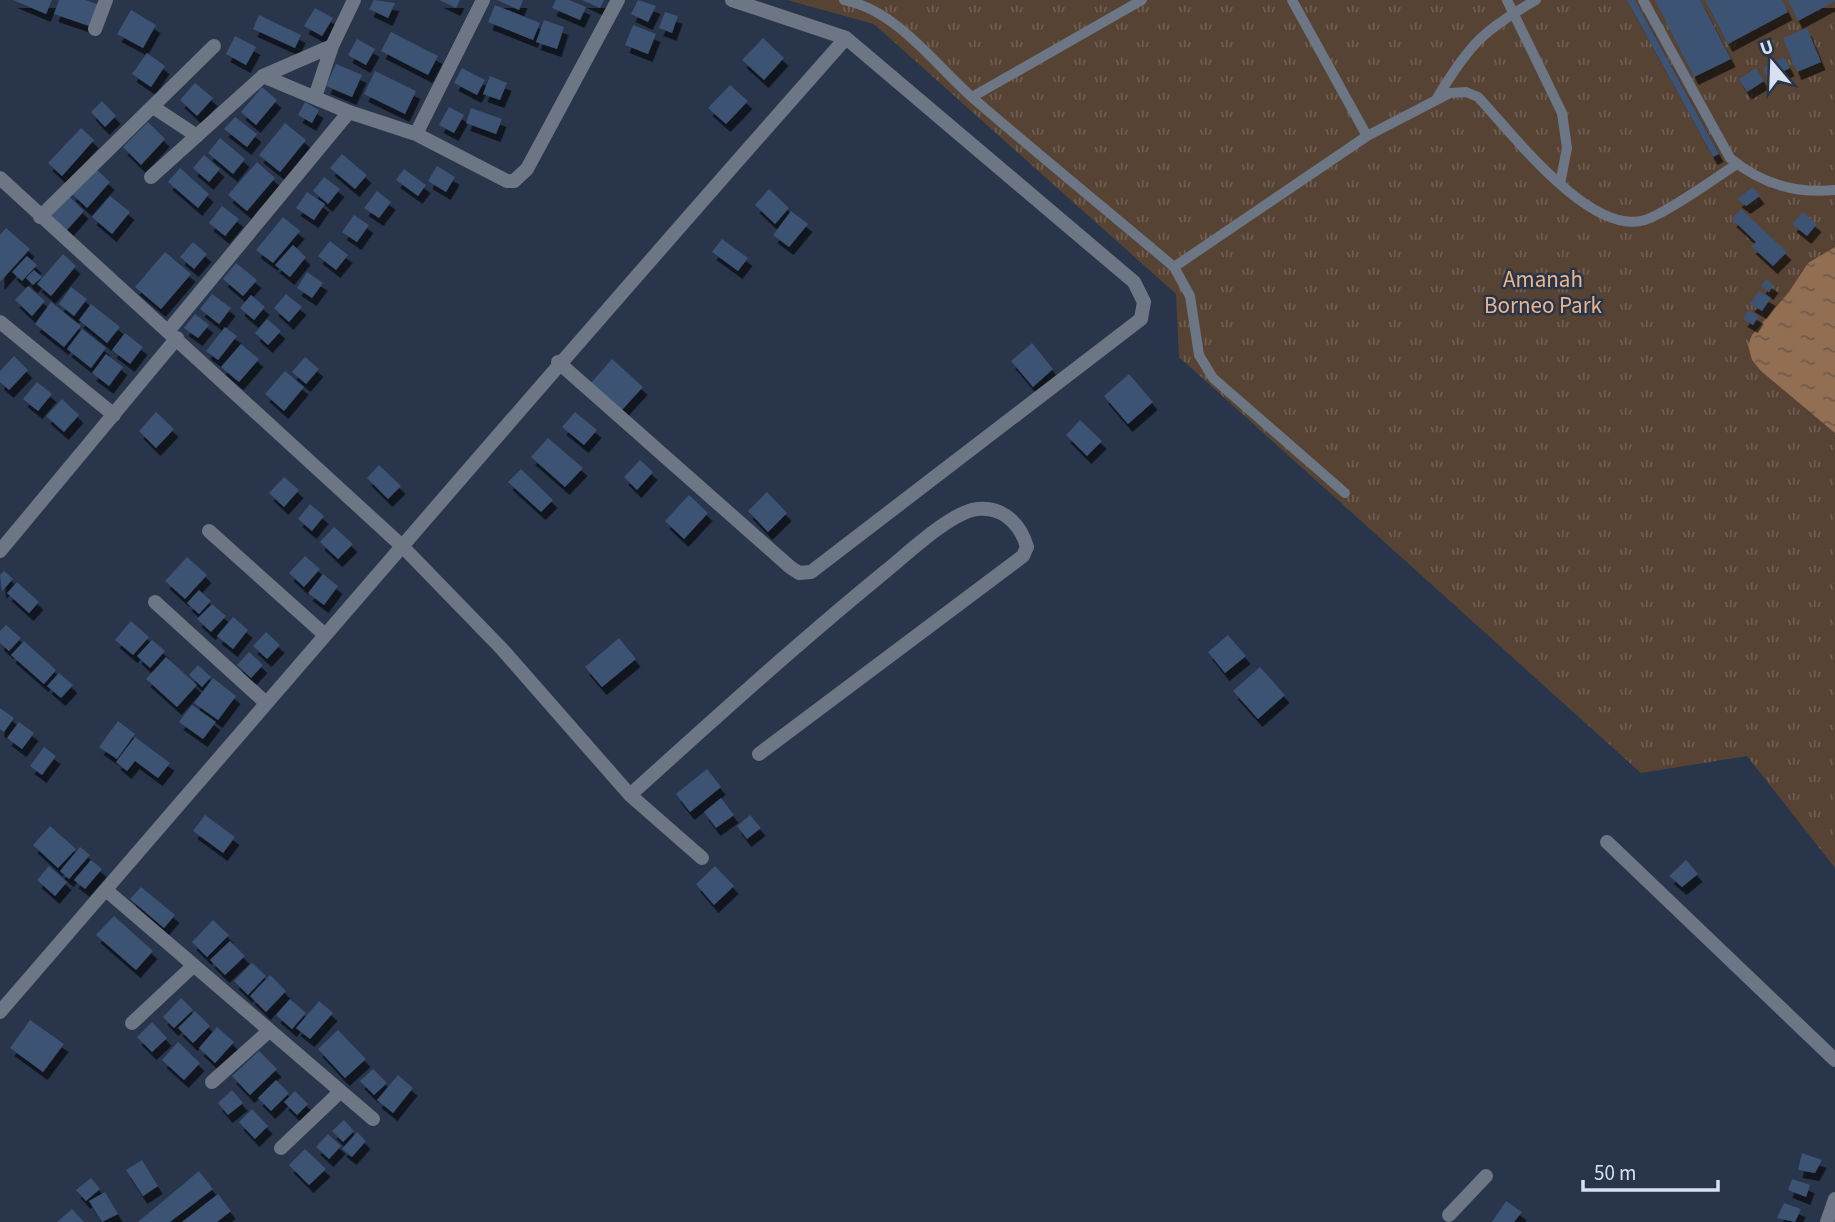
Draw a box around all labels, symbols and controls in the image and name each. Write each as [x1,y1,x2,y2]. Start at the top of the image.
north arrow [1737,28,1807,98]
text: U [1757,34,1777,63]
park label: Amanah Borneo Park [1484,263,1603,322]
scale bar [1583,1148,1718,1192]
text: 50 m [1594,1158,1636,1188]

